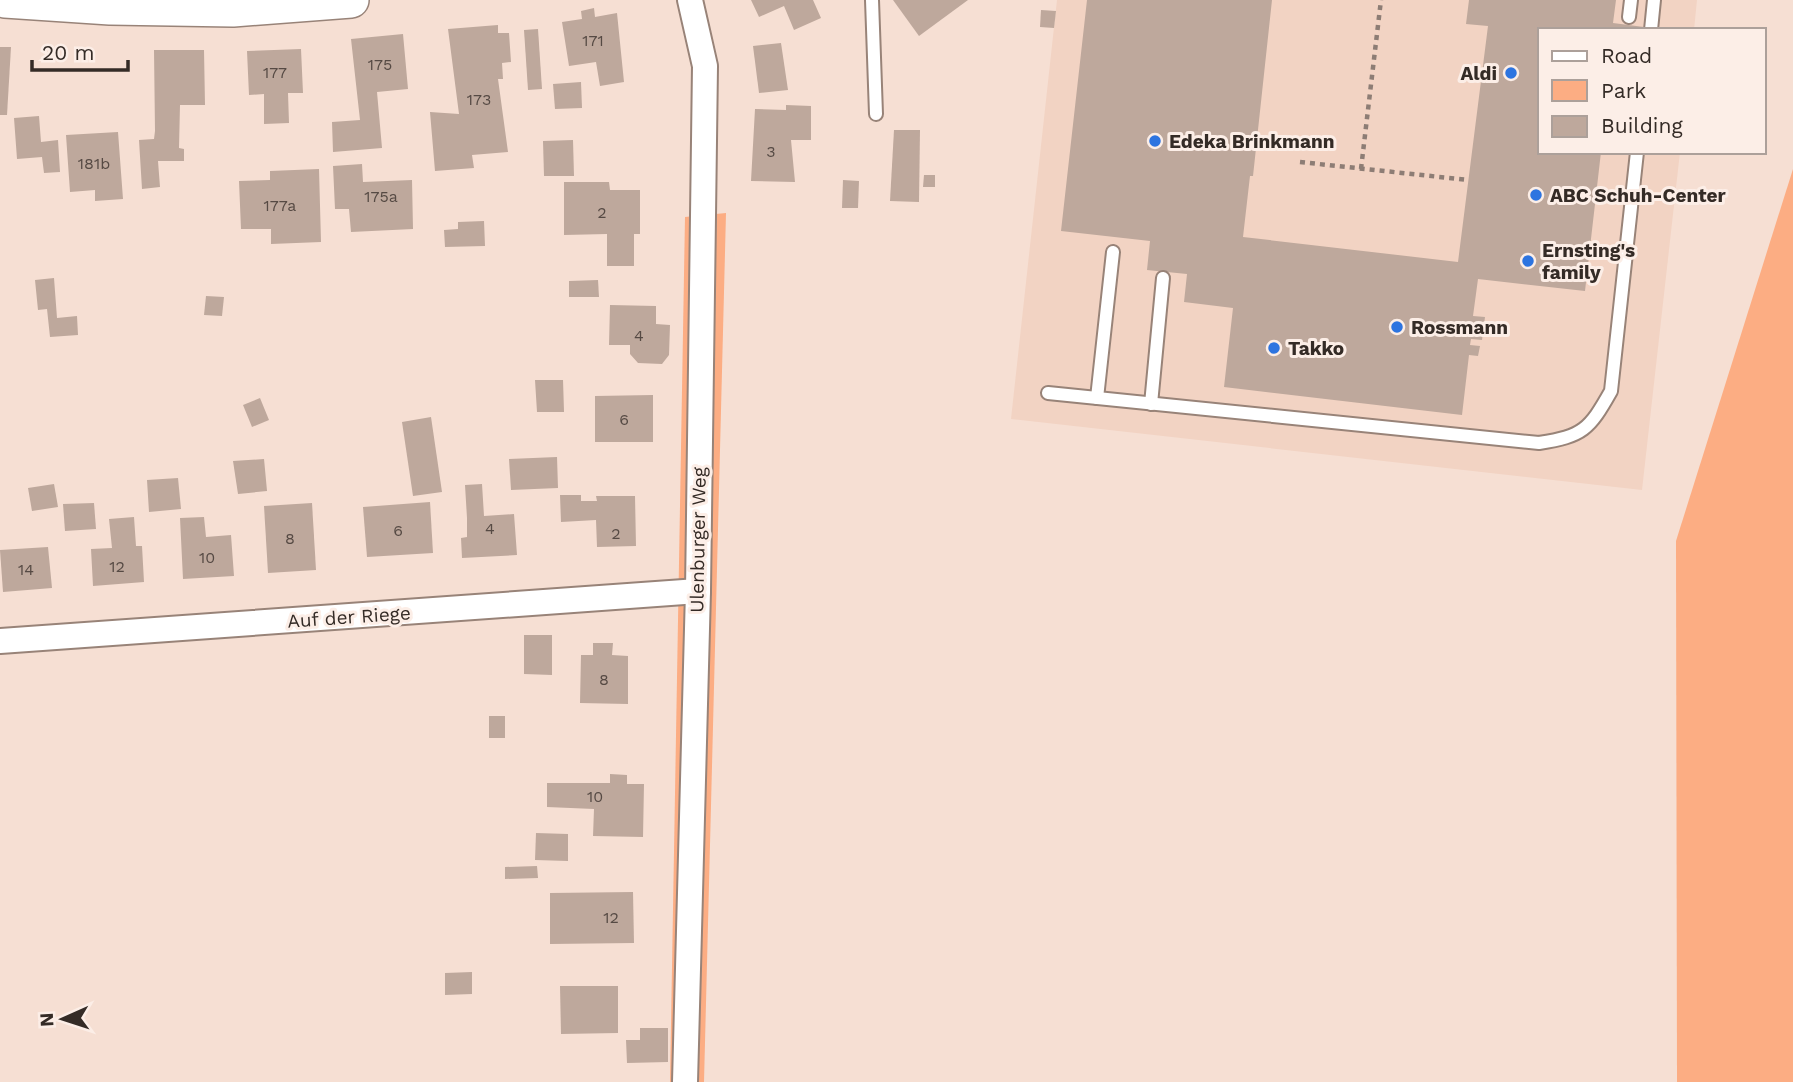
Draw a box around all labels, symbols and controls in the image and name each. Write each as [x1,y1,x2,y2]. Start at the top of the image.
scale bar [32,28,128,72]
legend [1538,28,1765,154]
house number: 171 [582,31,604,50]
text: 20 m [42,40,94,65]
text: Road [1601,43,1652,68]
house number: 175 [368,55,392,74]
place label: Aldi [1460,62,1497,85]
house number: 177 [263,63,287,82]
marker: Aldi [1503,65,1519,81]
text: Park [1601,78,1646,103]
house number: 173 [467,90,491,109]
text: Building [1601,113,1683,138]
place label: Edeka Brinkmann [1169,130,1335,153]
marker: Edeka Brinkmann [1147,133,1163,149]
house number: 3 [766,142,776,161]
house number: 181b [78,154,110,173]
place label: ABC Schuh-Center [1550,184,1727,207]
house number: 175a [364,187,398,206]
marker: ABC Schuh-Center [1528,187,1544,203]
house number: 177a [264,196,296,215]
house number: 2 [597,203,607,222]
place label: Ernsting's family [1542,239,1635,284]
marker: Ernsting's family [1520,253,1536,269]
place label: Rossmann [1411,316,1508,339]
marker: Rossmann [1389,319,1405,335]
house number: 4 [634,326,644,345]
place label: Takko [1288,337,1344,360]
marker: Takko [1266,340,1282,356]
house number: 6 [619,410,629,429]
street label: Ulenburger Weg [685,466,711,613]
house number: 4 [485,519,495,538]
house number: 6 [393,521,403,540]
house number: 2 [611,524,621,543]
house number: 8 [285,529,295,548]
house number: 10 [199,548,215,567]
house number: 12 [109,557,125,576]
house number: 14 [18,560,34,579]
street label: Auf der Riege [287,601,411,633]
house number: 8 [599,670,609,689]
house number: 10 [587,787,603,806]
house number: 12 [603,908,619,927]
north arrow [28,984,98,1054]
text: N [35,1012,58,1028]

